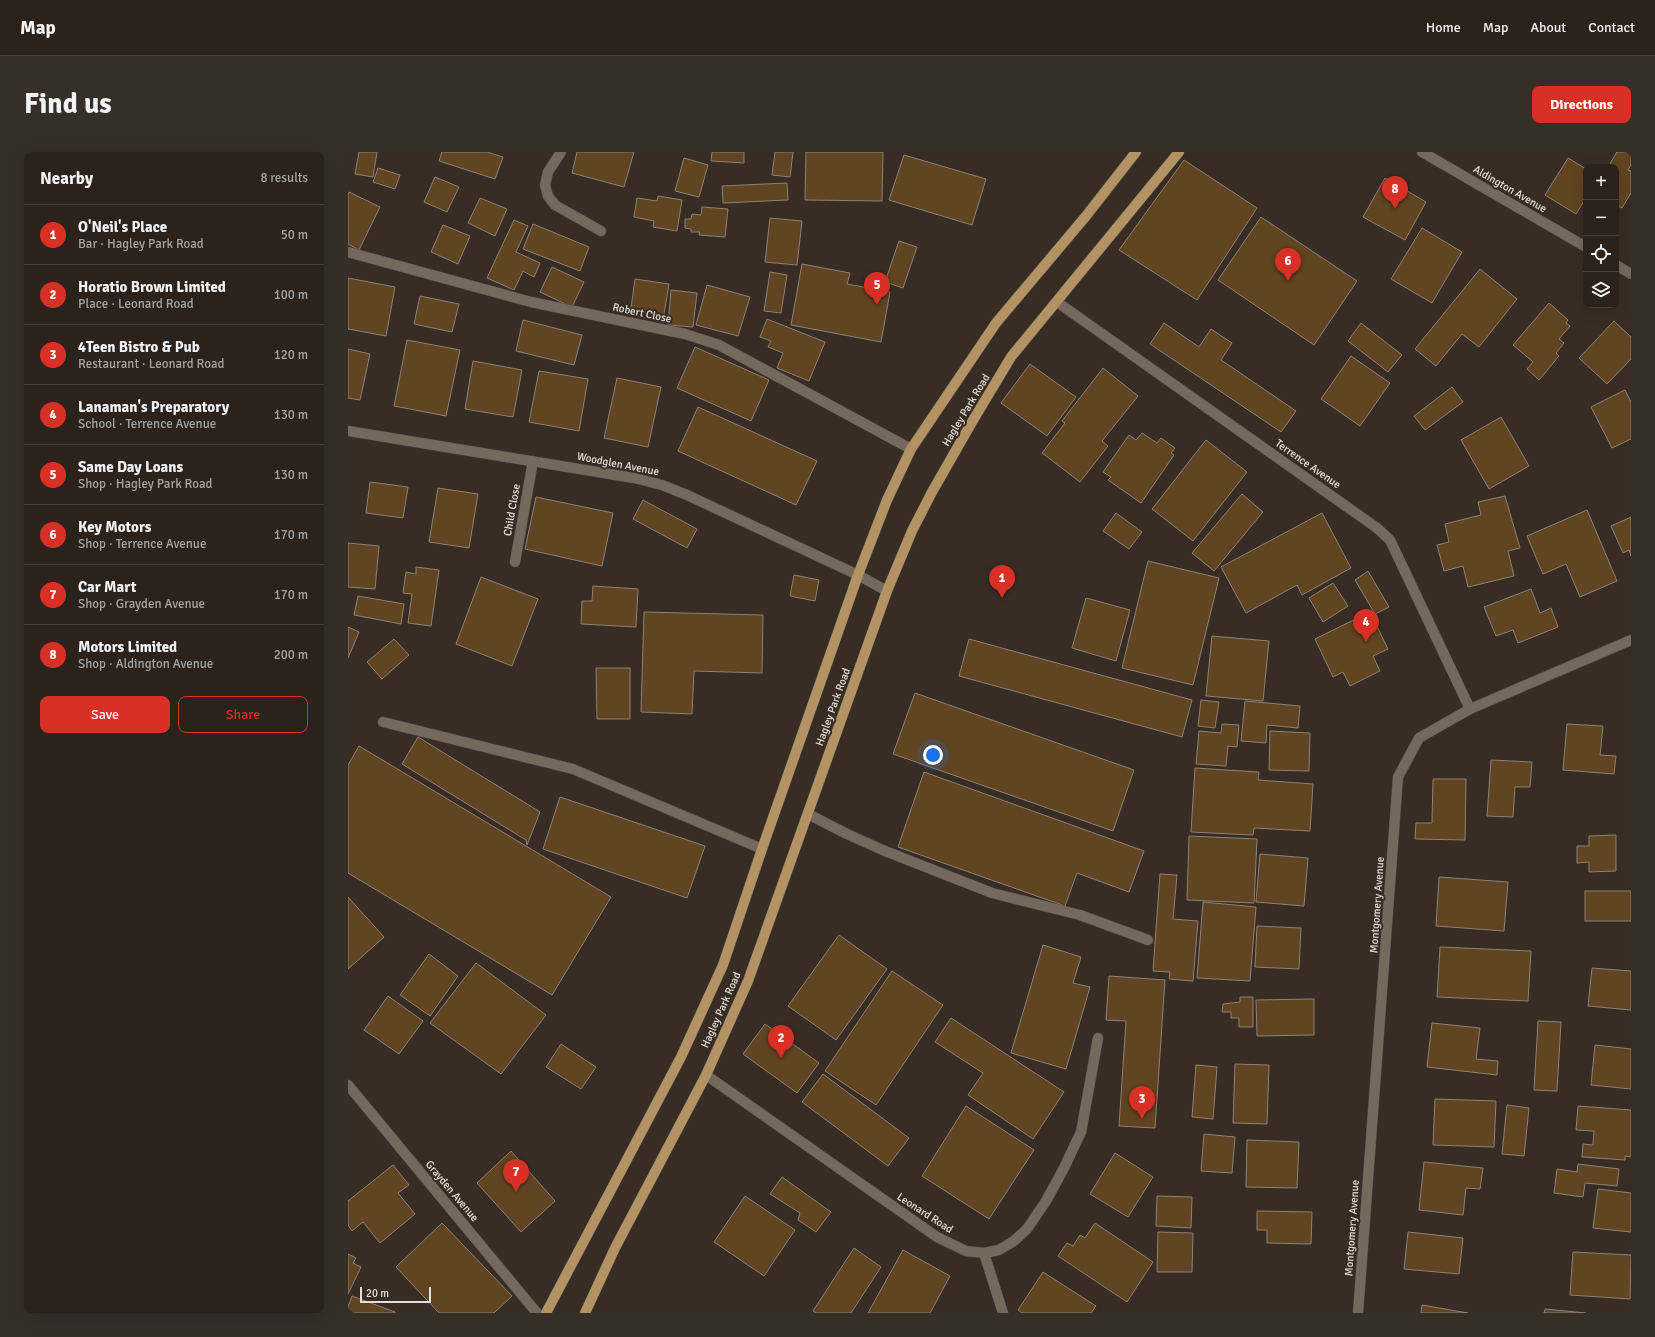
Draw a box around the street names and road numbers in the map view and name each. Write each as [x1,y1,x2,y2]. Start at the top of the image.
street label: Aldington Avenue [1471,163,1549,215]
street label: Robert Close [611,300,673,326]
street label: Hagley Park Road [939,371,993,448]
street label: Terrence Avenue [1273,437,1343,491]
street label: Woodglen Avenue [576,450,660,478]
street label: Child Close [501,483,523,537]
street label: Hagley Park Road [813,666,853,748]
street label: Montgomery Avenue [1367,856,1387,954]
street label: Hagley Park Road [698,970,744,1050]
street label: Grayden Avenue [423,1158,481,1224]
street label: Montgomery Avenue [1342,1179,1362,1277]
street label: Leonard Road [895,1190,956,1236]

